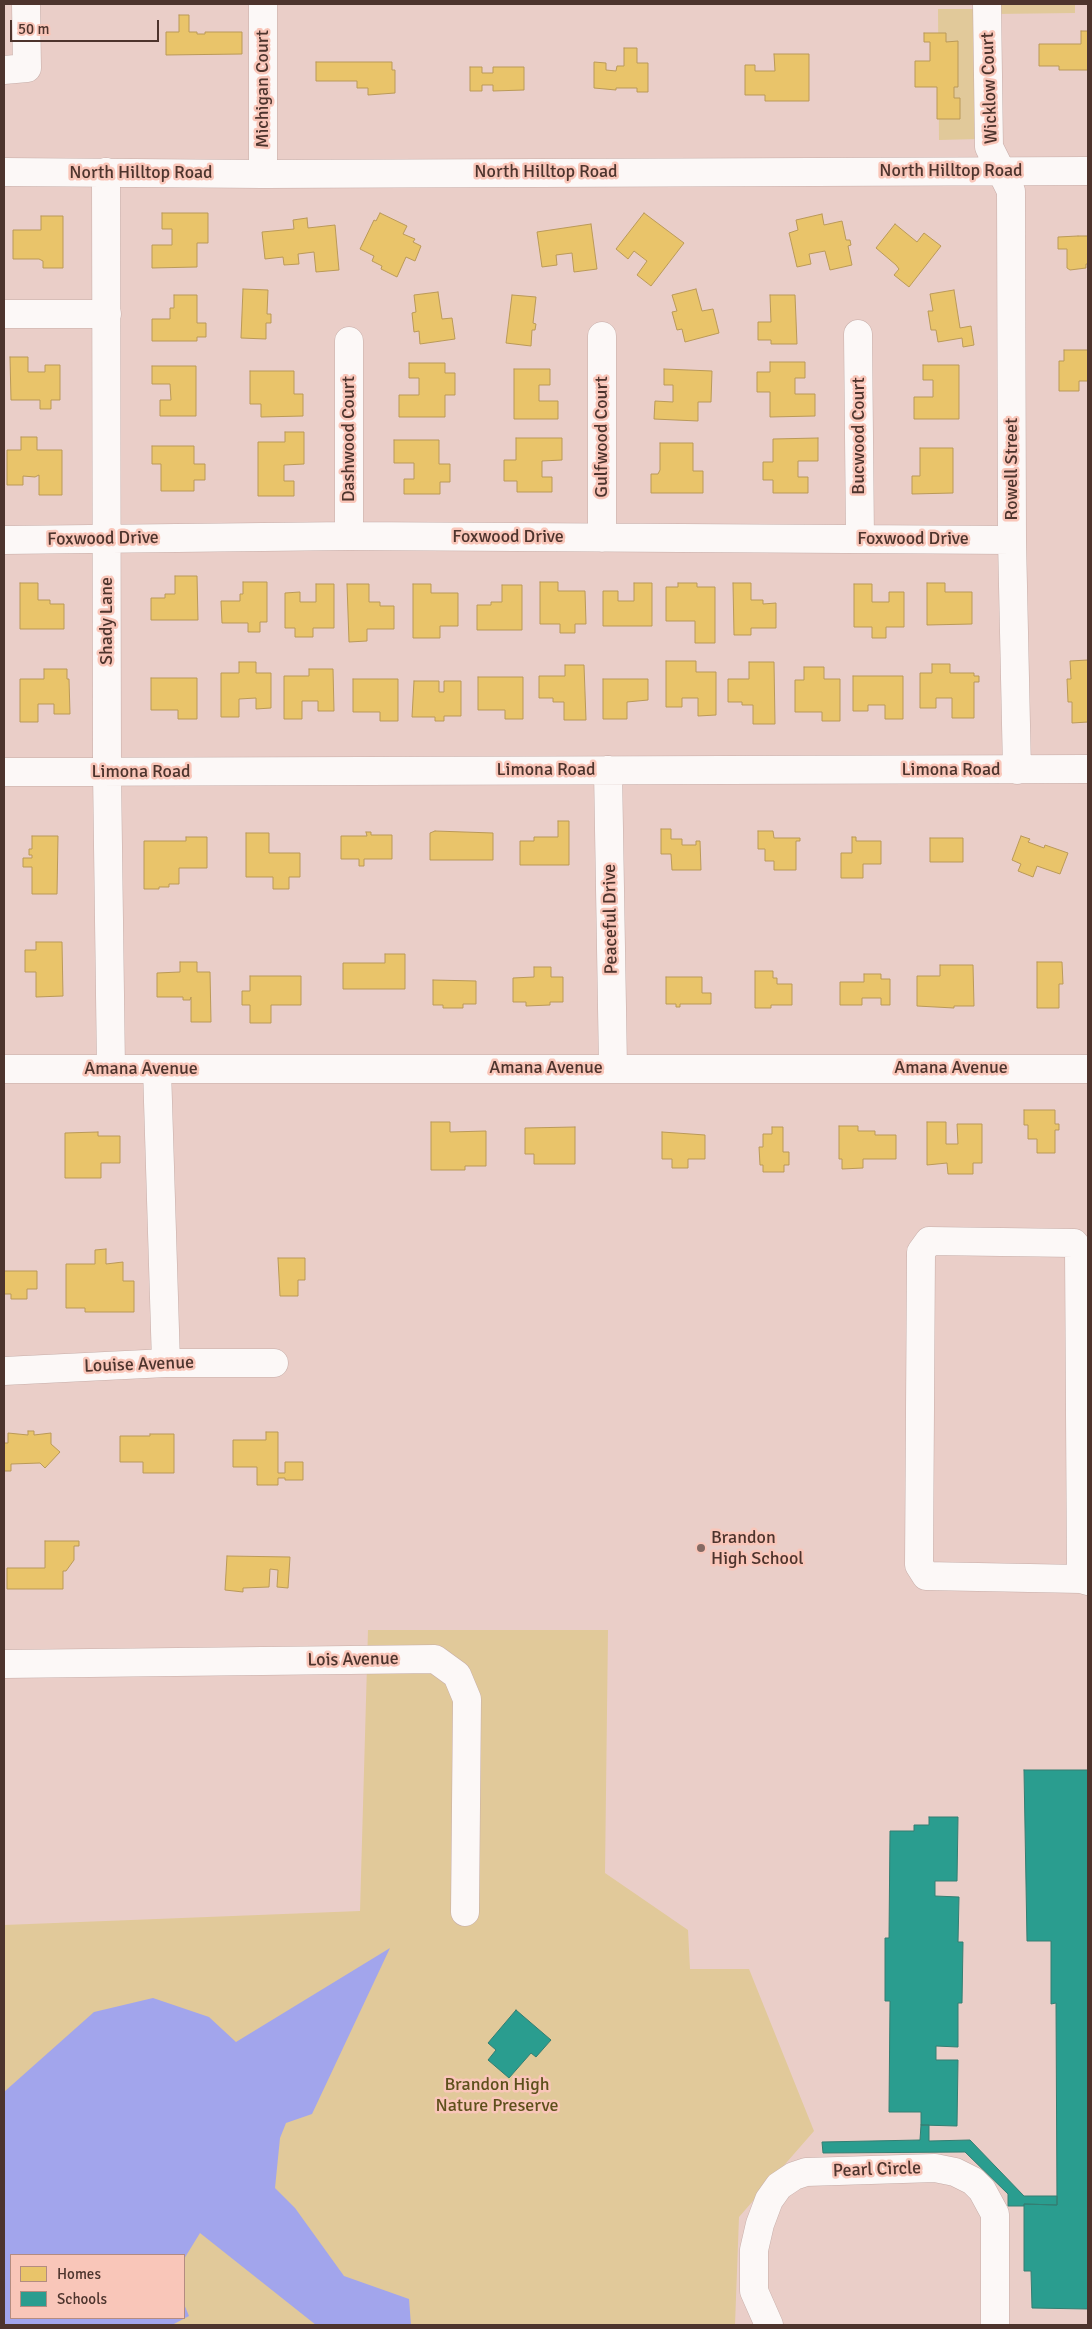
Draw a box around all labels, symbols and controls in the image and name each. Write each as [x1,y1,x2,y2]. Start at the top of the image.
scale bar [12,10,161,42]
text: 50 m [18,20,49,38]
street label: Michigan Court [252,30,274,148]
street label: Wicklow Court [977,32,1003,144]
street label: North Hilltop Road [879,160,1023,182]
street label: North Hilltop Road [474,161,618,183]
street label: North Hilltop Road [69,162,213,184]
street label: Dashwood Court [338,376,360,502]
street label: Gulfwood Court [591,376,613,498]
street label: Bucwood Court [848,377,870,495]
street label: Rowell Street [1001,418,1023,520]
street label: Foxwood Drive [452,526,564,548]
street label: Foxwood Drive [47,527,159,551]
street label: Foxwood Drive [857,528,969,550]
street label: Shady Lane [96,577,118,665]
street label: Limona Road [496,759,596,781]
street label: Limona Road [901,759,1001,781]
street label: Limona Road [91,761,191,783]
street label: Peaceful Drive [599,864,623,974]
street label: Amana Avenue [489,1057,603,1079]
street label: Amana Avenue [894,1057,1008,1079]
street label: Amana Avenue [84,1058,198,1080]
street label: Louise Avenue [84,1352,194,1378]
place label: Brandon High School [711,1527,804,1570]
marker: Brandon High School [695,1542,707,1554]
street label: Lois Avenue [307,1648,399,1672]
park label: Brandon High Nature Preserve [436,2074,558,2116]
street label: Pearl Circle [832,2158,922,2182]
legend [10,2254,185,2319]
text: Homes [57,2265,101,2283]
text: Schools [57,2290,107,2308]

